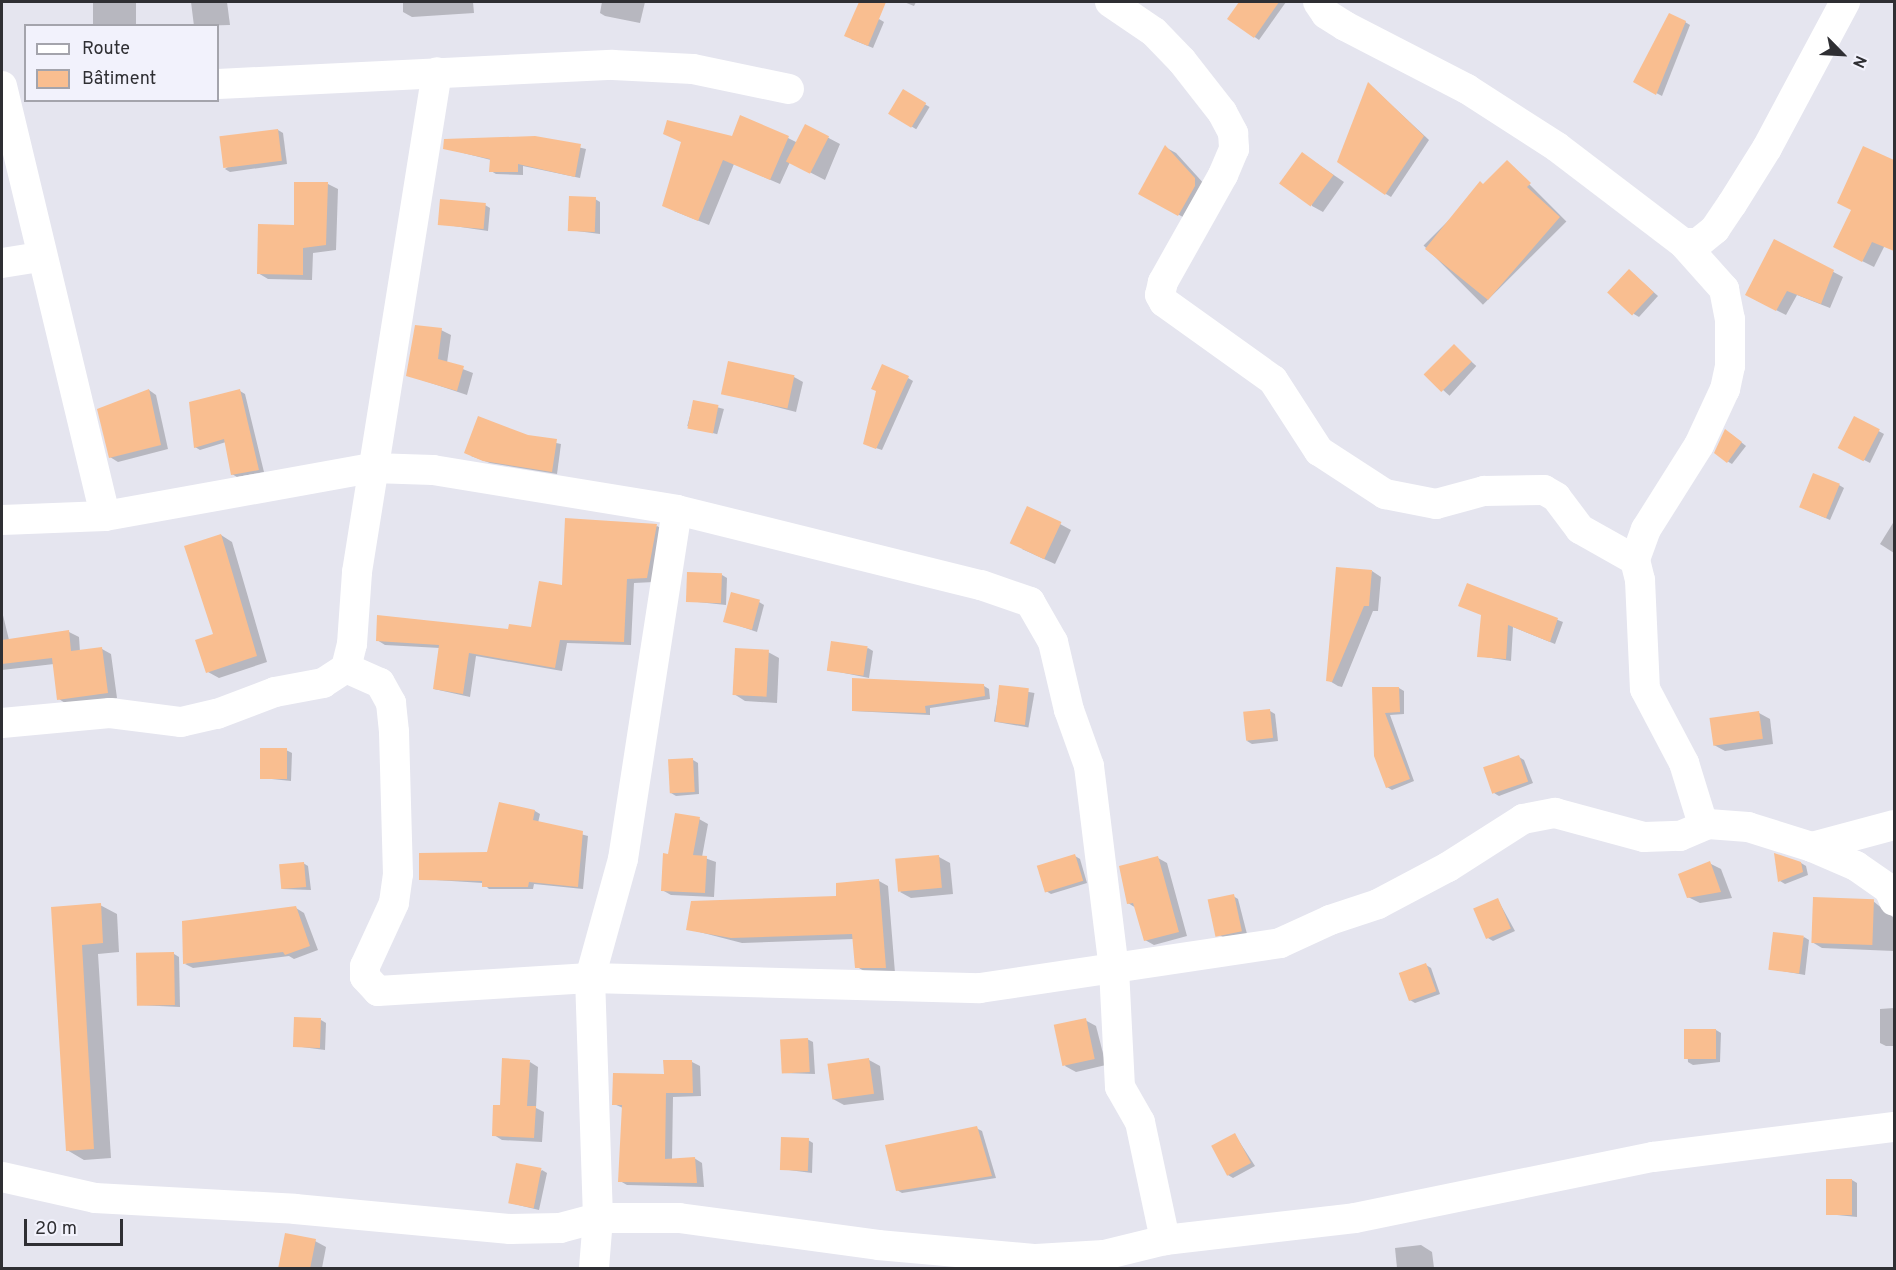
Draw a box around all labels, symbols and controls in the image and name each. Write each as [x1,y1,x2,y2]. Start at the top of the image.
legend [24,24,219,102]
north arrow [1812,24,1872,84]
text: Route [82,38,130,61]
text: N [1847,52,1870,71]
text: Bâtiment [82,68,156,91]
scale bar [27,1207,126,1245]
text: 20 m [35,1218,77,1241]

